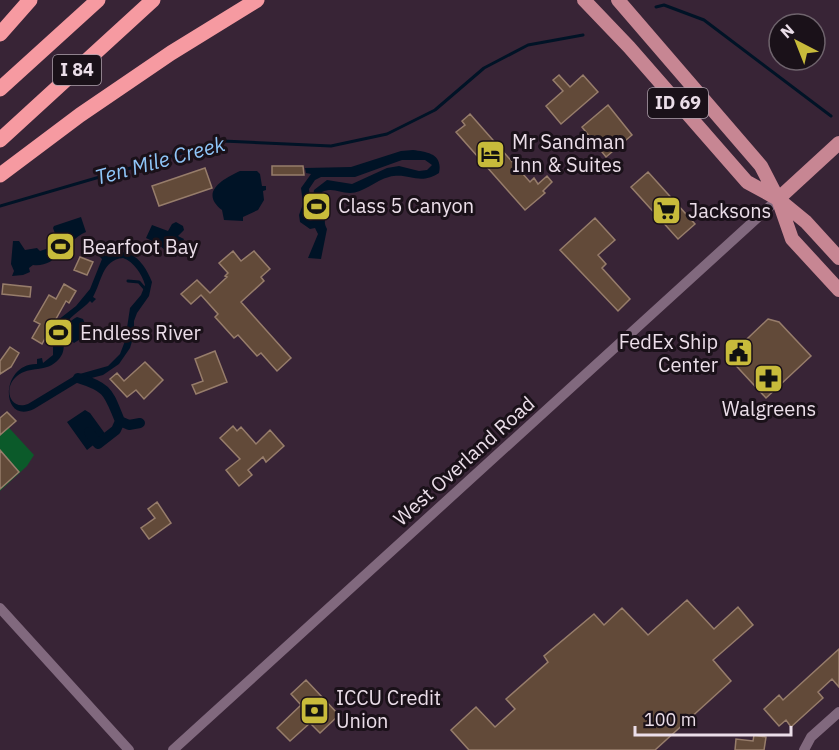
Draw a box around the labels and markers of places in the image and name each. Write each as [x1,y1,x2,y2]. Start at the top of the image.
place label: Mr Sandman Inn & Suites [512,128,625,178]
hotel icon: Mr Sandman Inn & Suites [475,138,507,170]
sports icon: Class 5 Canyon [301,190,333,222]
place label: Class 5 Canyon [338,192,474,219]
supermarket icon: Jacksons [651,195,683,227]
place label: Jacksons [688,197,771,224]
sports icon: Bearfoot Bay [45,231,77,263]
place label: Bearfoot Bay [82,233,198,260]
sports icon: Endless River [43,317,75,349]
place label: Endless River [80,319,201,346]
place label: FedEx Ship Center [619,328,718,378]
public building icon: FedEx Ship Center [723,337,755,369]
pharmacy icon: Walgreens [753,363,785,395]
place label: Walgreens [722,395,816,422]
place label: ICCU Credit Union [336,684,441,734]
bank icon: ICCU Credit Union [299,694,331,726]

